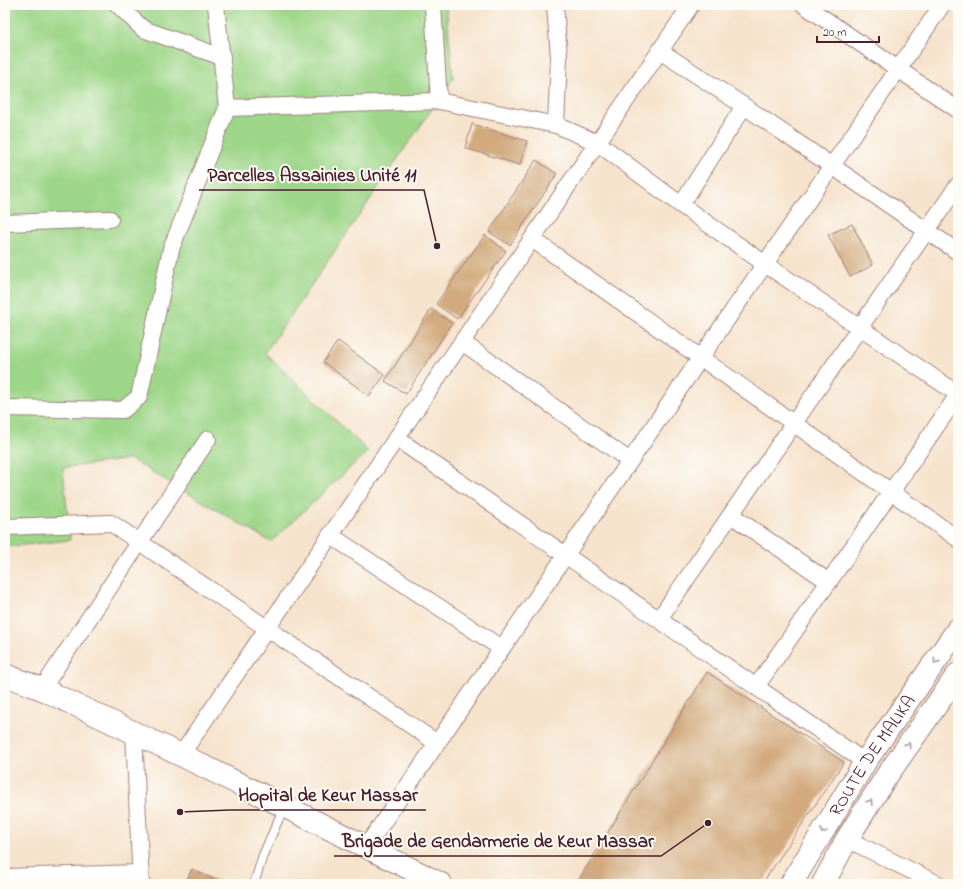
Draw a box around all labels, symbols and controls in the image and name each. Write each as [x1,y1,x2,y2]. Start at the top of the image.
scale bar [817,18,879,44]
text: 20 m [823,24,846,42]
callout: Parcelles Assainies Unité 11 [199,159,424,190]
text: Parcelles Assainies Unité 11 [207,163,417,190]
one-way arrow [933,657,941,664]
street label: ROUTE DE MALIKA [824,690,923,822]
one-way arrow [903,742,910,749]
callout: Hopital de Keur Massar [230,779,426,810]
text: Hopital de Keur Massar [238,783,419,810]
one-way arrow [866,799,873,806]
callout: Brigade de Gendarmerie de Keur Massar [334,825,661,856]
one-way arrow [820,827,827,834]
text: Brigade de Gendarmerie de Keur Massar [341,829,655,858]

